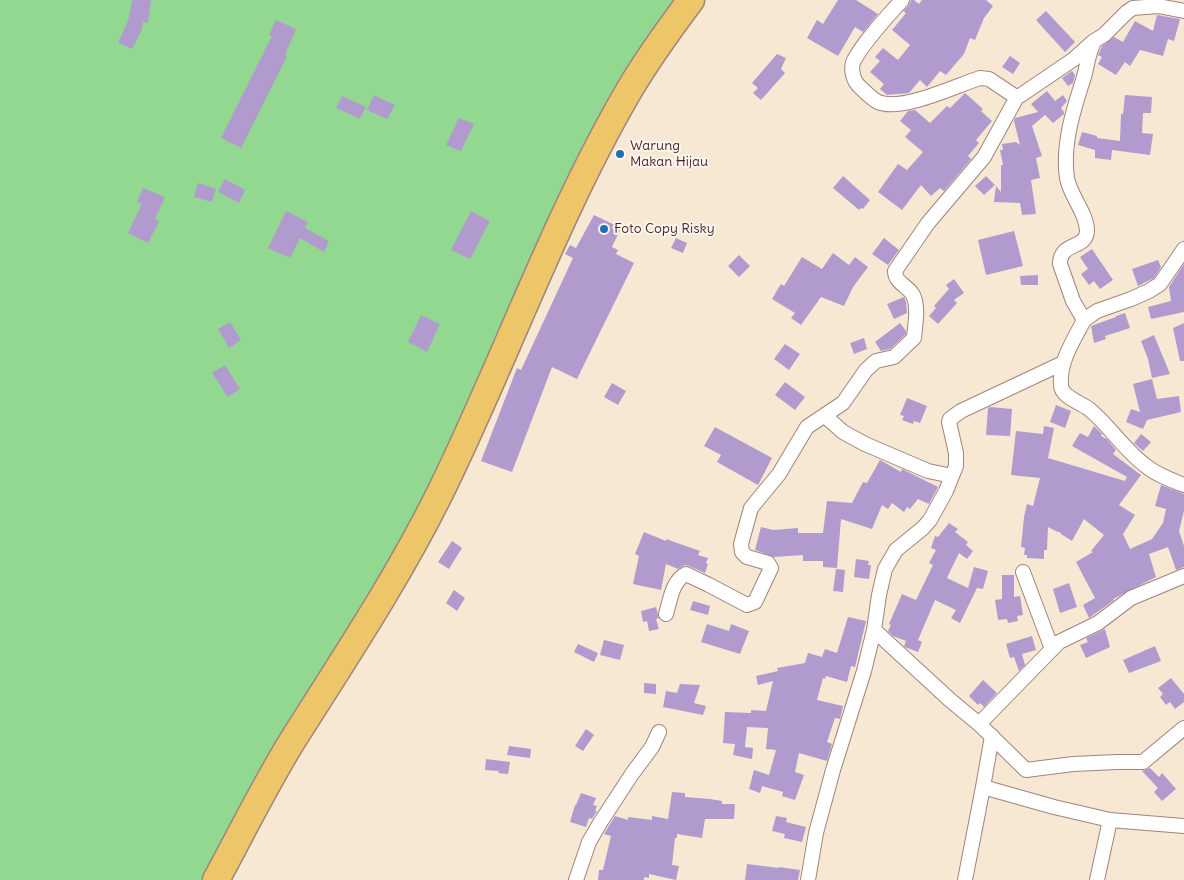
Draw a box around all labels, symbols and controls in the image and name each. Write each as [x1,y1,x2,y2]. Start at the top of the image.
place label: Warung Makan Hijau [630,138,708,170]
marker: Warung Makan Hijau [614,148,626,160]
place label: Foto Copy Risky [614,221,715,237]
marker: Foto Copy Risky [598,223,610,235]

